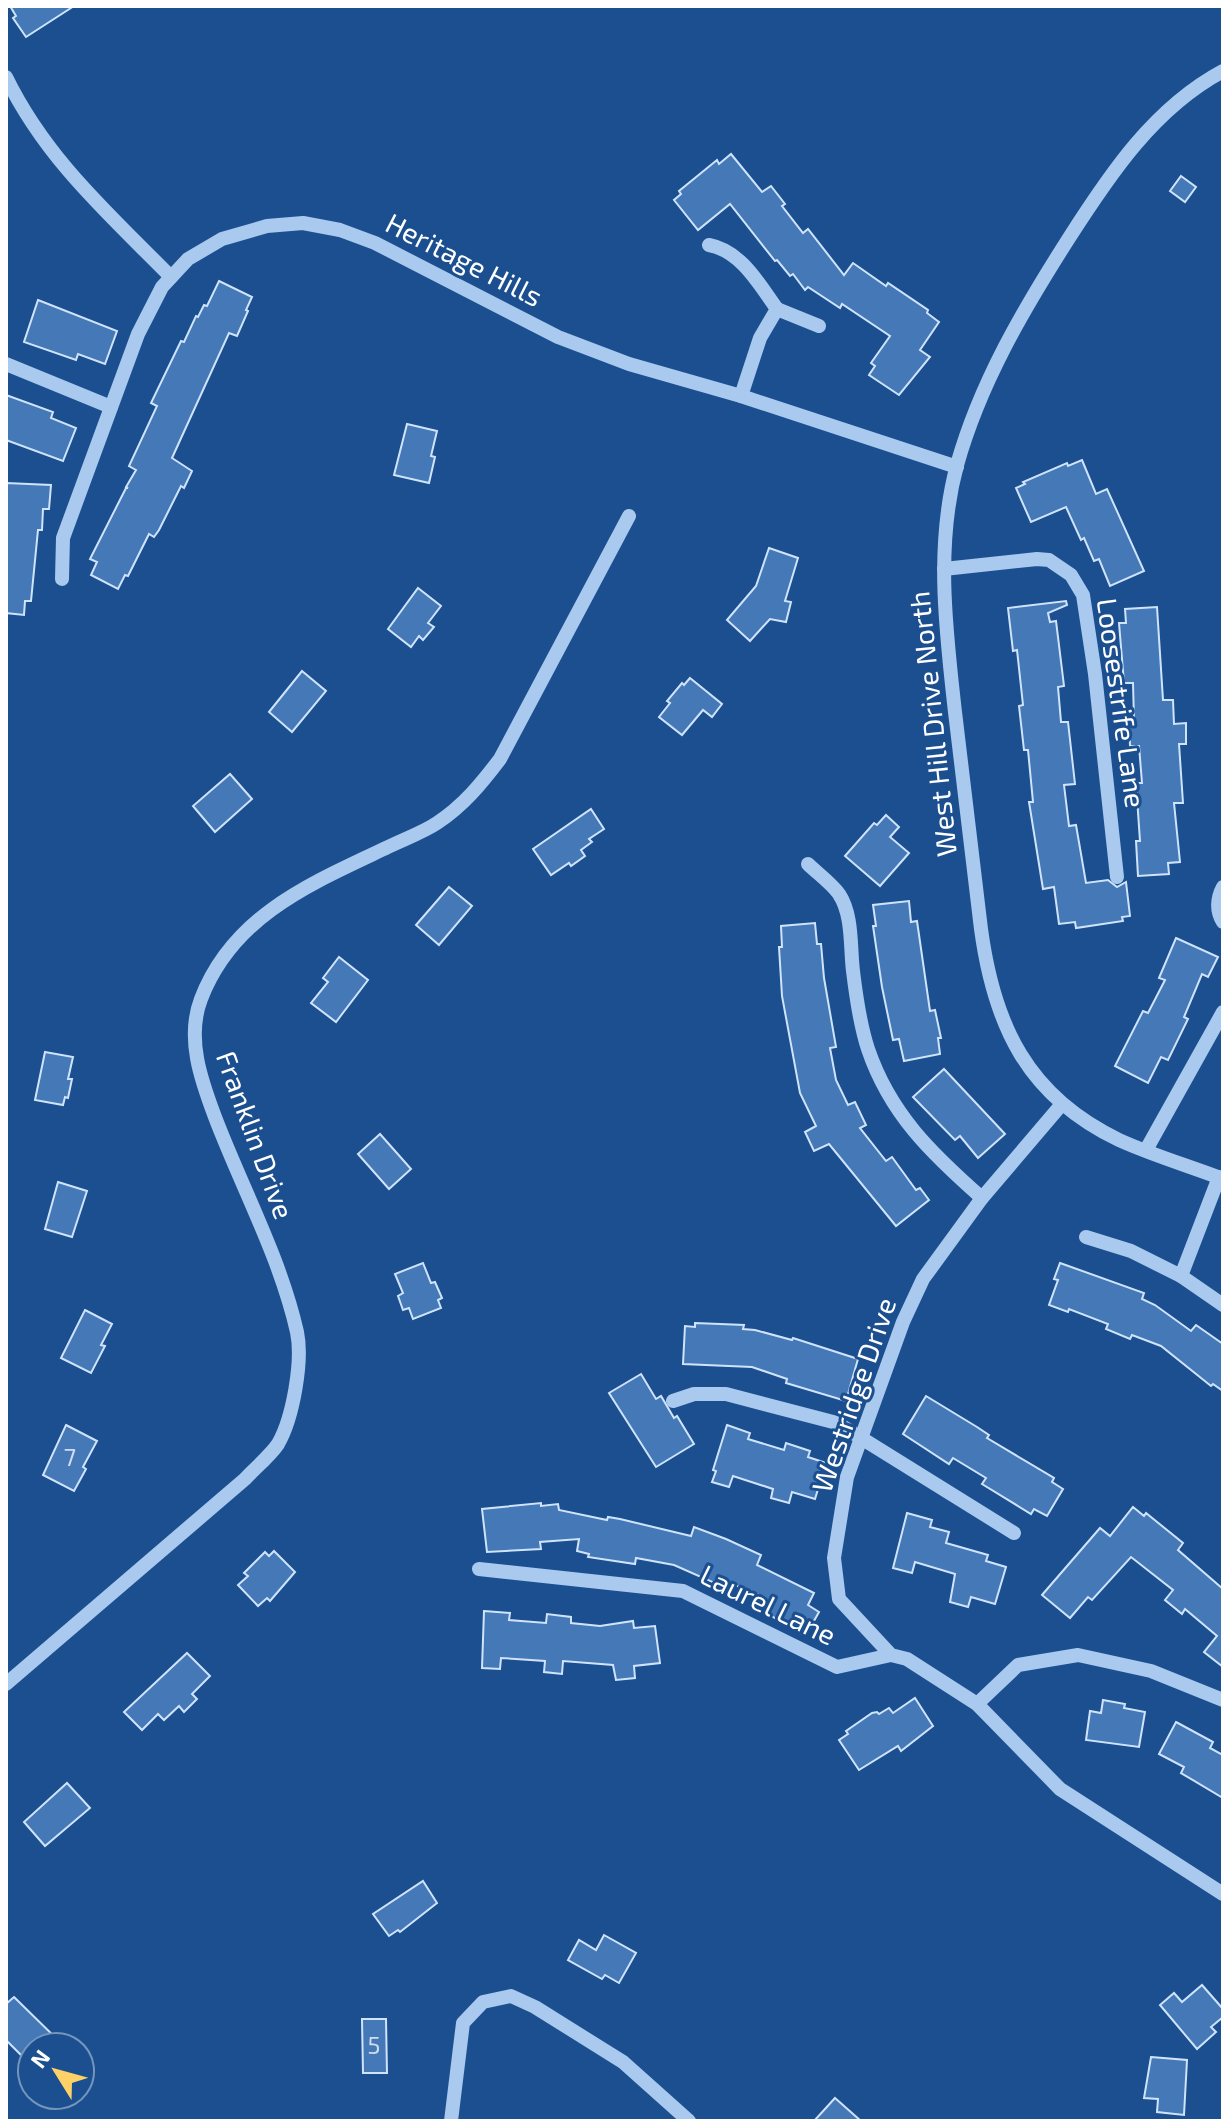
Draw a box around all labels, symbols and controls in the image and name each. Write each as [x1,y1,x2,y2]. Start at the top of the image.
street label: Heritage Hills [380,205,548,313]
street label: West Hill Drive North [901,590,963,858]
street label: Loosestrife Lane [1090,596,1154,810]
street label: Franklin Drive [210,1046,302,1223]
street label: Westridge Drive [804,1293,902,1496]
house number: 7 [64,1442,76,1471]
street label: Laurel Lane [695,1557,842,1652]
house number: 5 [368,2030,380,2059]
north arrow [16,2031,96,2111]
text: N [24,2044,54,2073]

